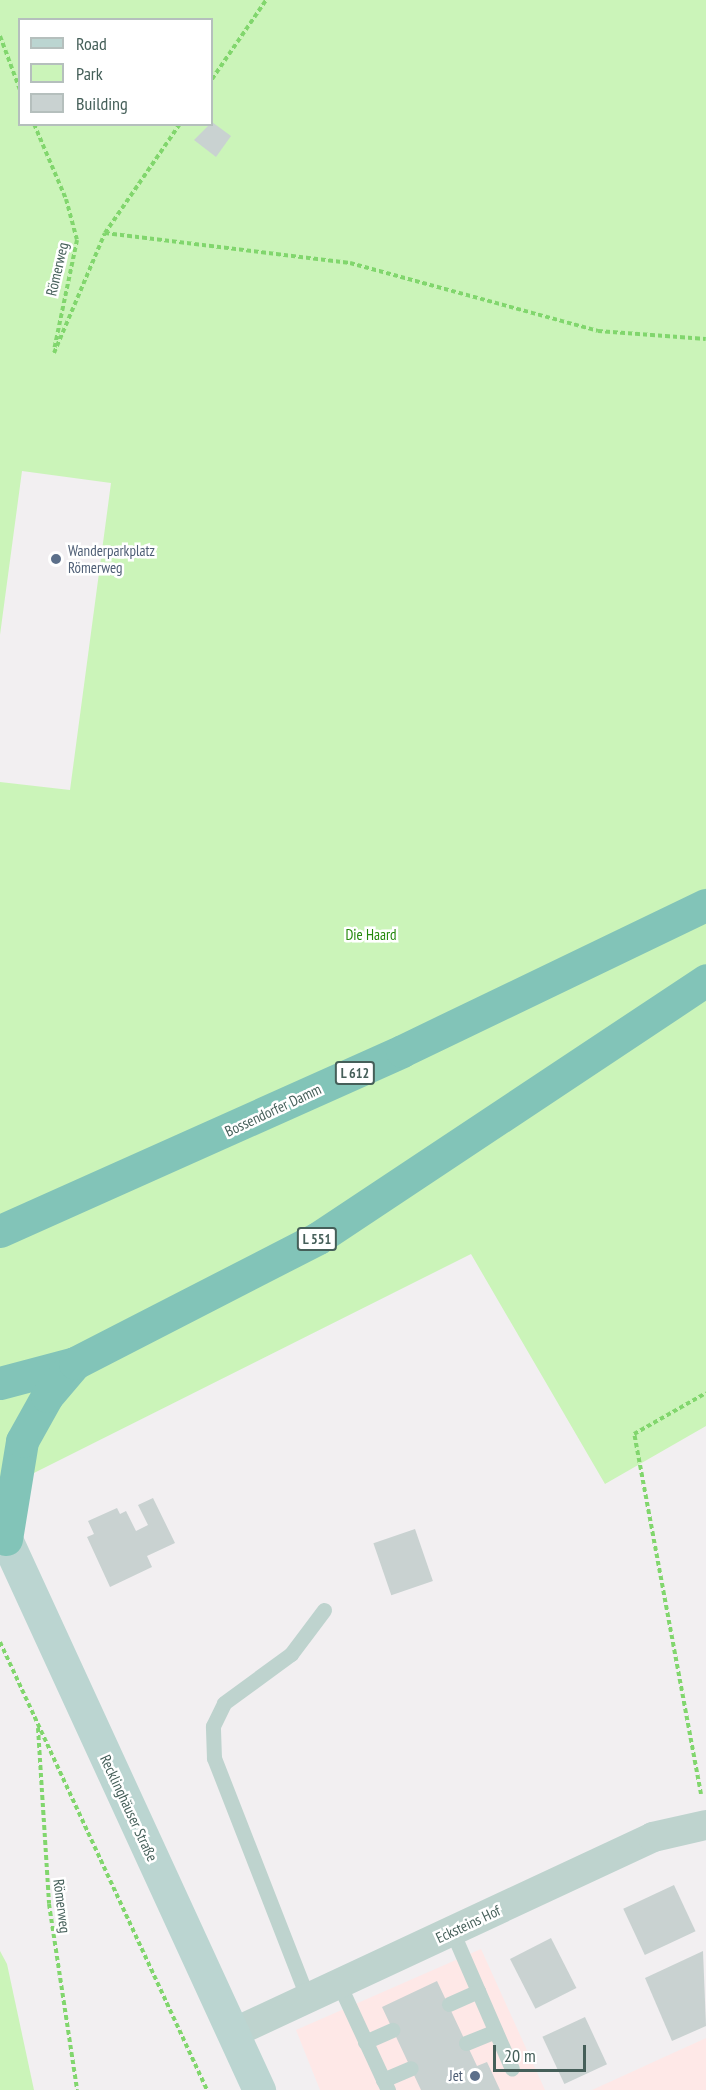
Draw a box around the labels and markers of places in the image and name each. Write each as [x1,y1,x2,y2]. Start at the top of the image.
place label: Wanderparkplatz Römerweg [68,541,155,576]
marker: Wanderparkplatz Römerweg [49,552,63,566]
place label: Jet [449,2067,463,2085]
marker: Jet [468,2069,482,2083]

